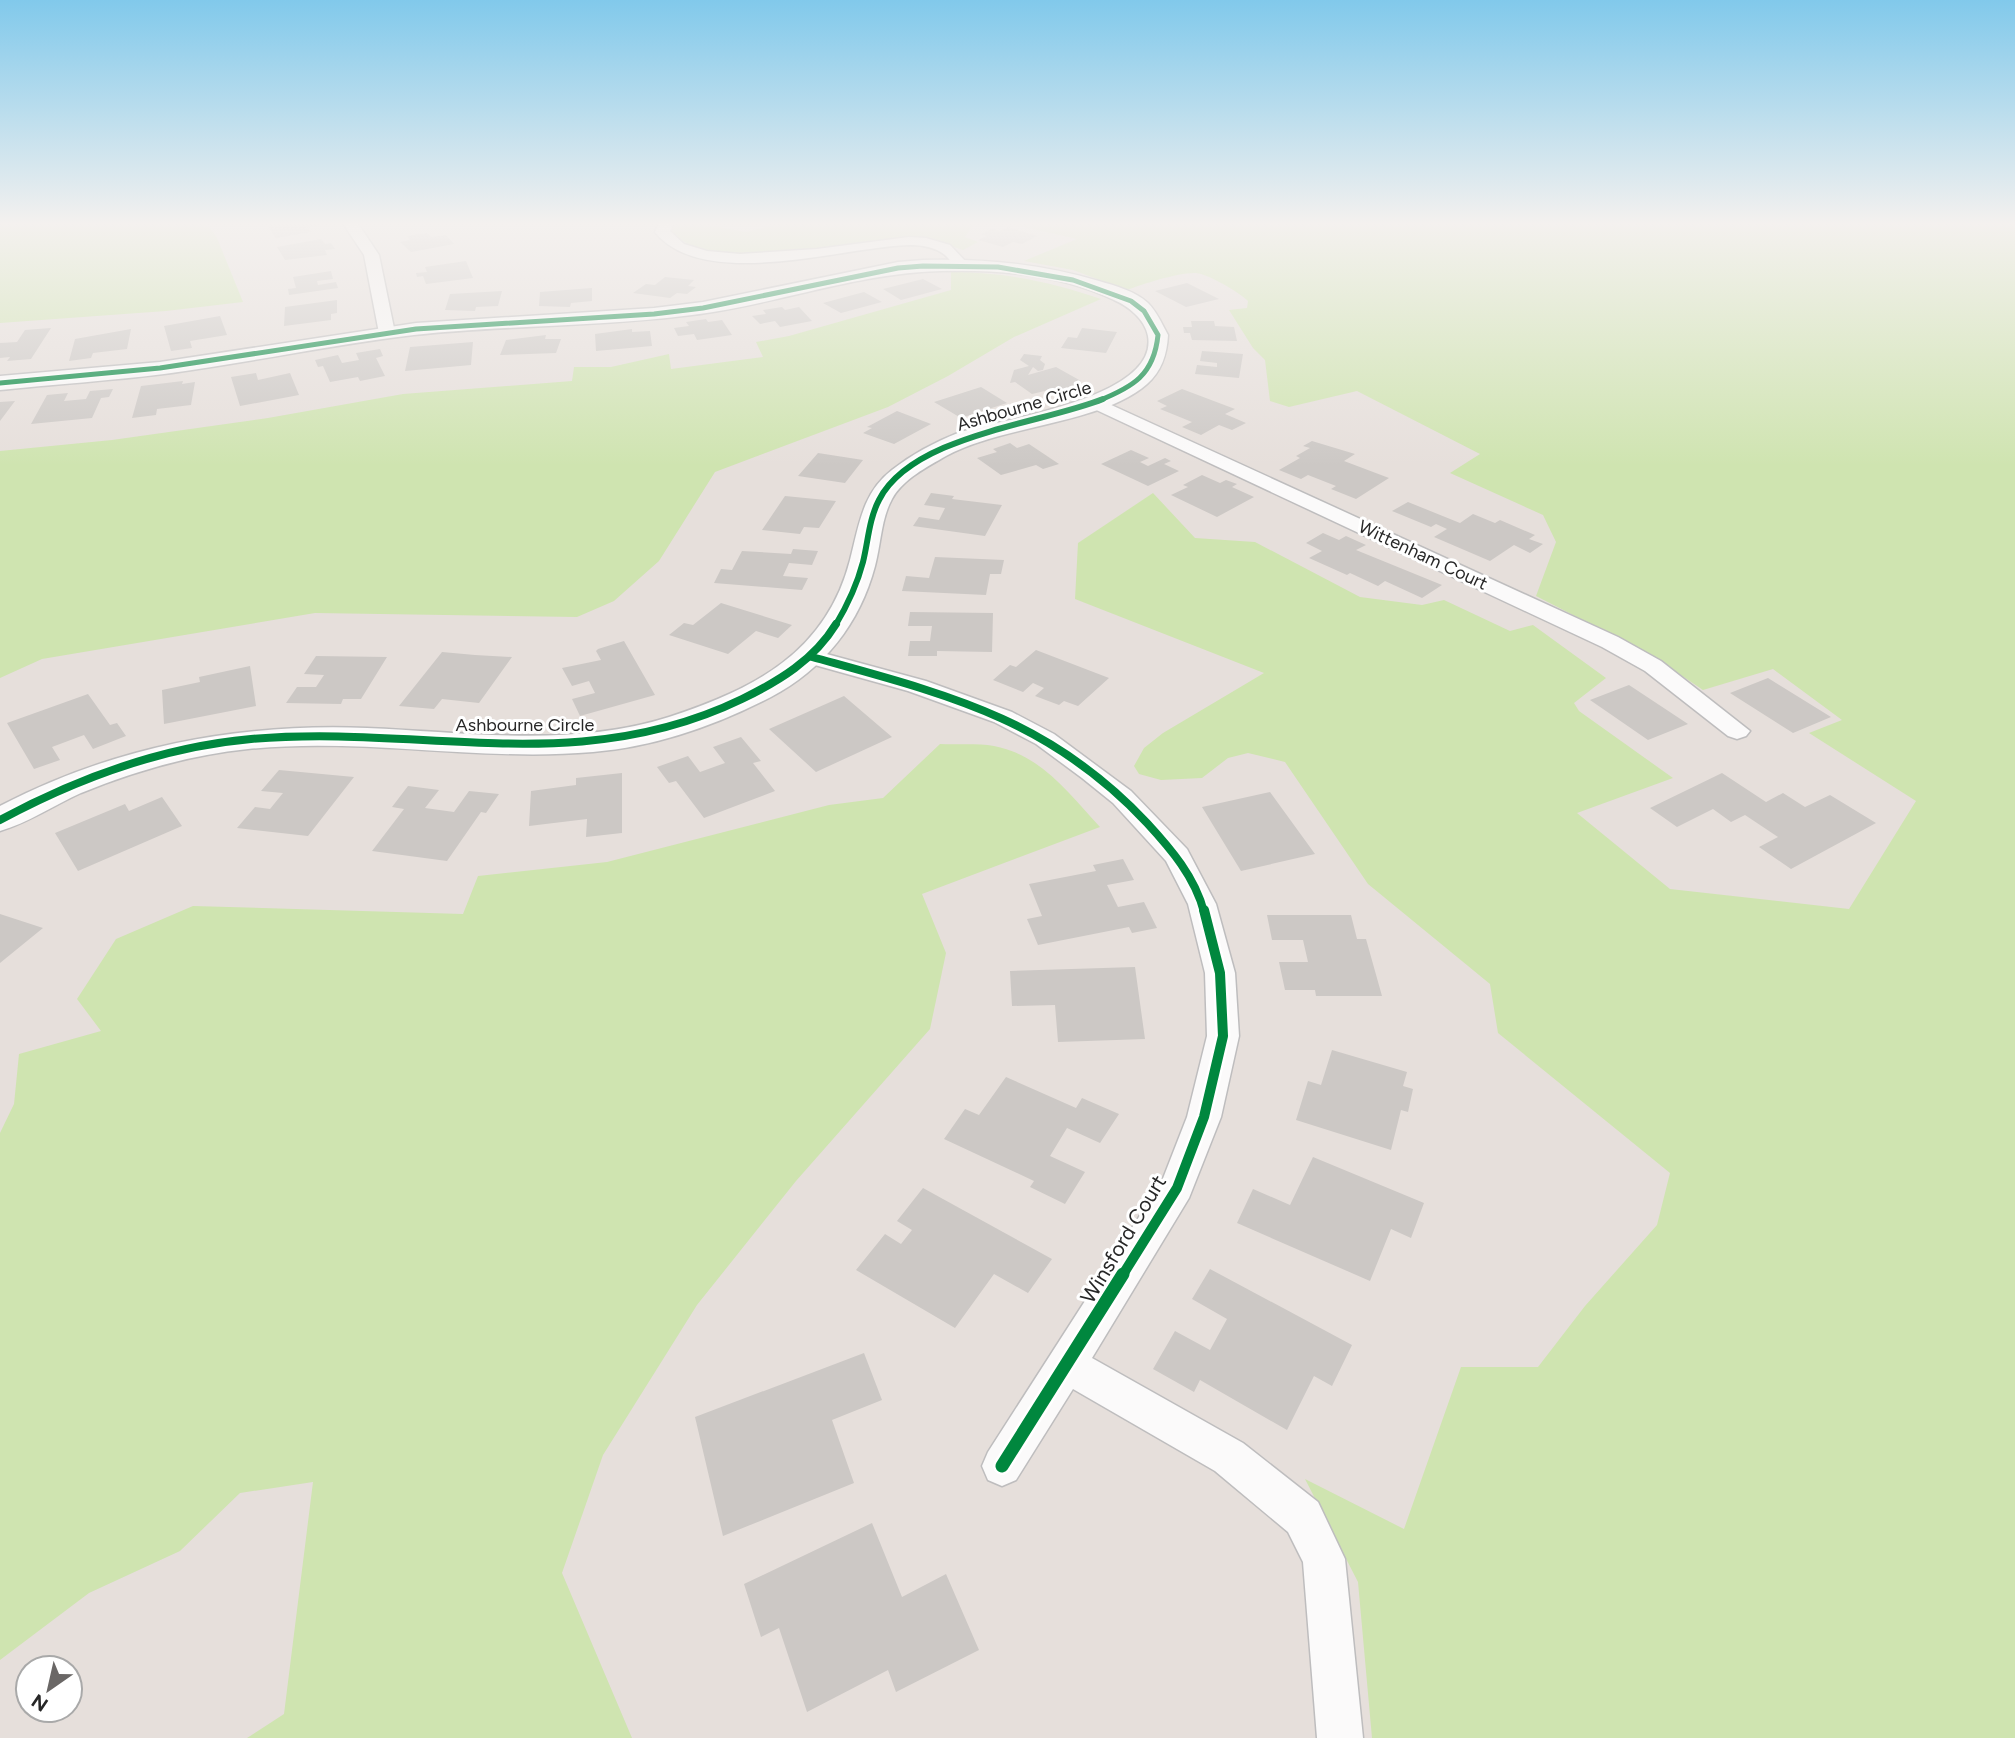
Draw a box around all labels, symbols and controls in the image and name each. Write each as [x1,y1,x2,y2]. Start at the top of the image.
street label: Ashbourne Circle [954,376,1094,436]
street label: Wittenham Court [1355,515,1491,595]
street label: Ashbourne Circle [456,714,595,736]
street label: Winsford Court [1075,1170,1171,1308]
north arrow [14,1654,84,1724]
text: N [27,1689,52,1716]

